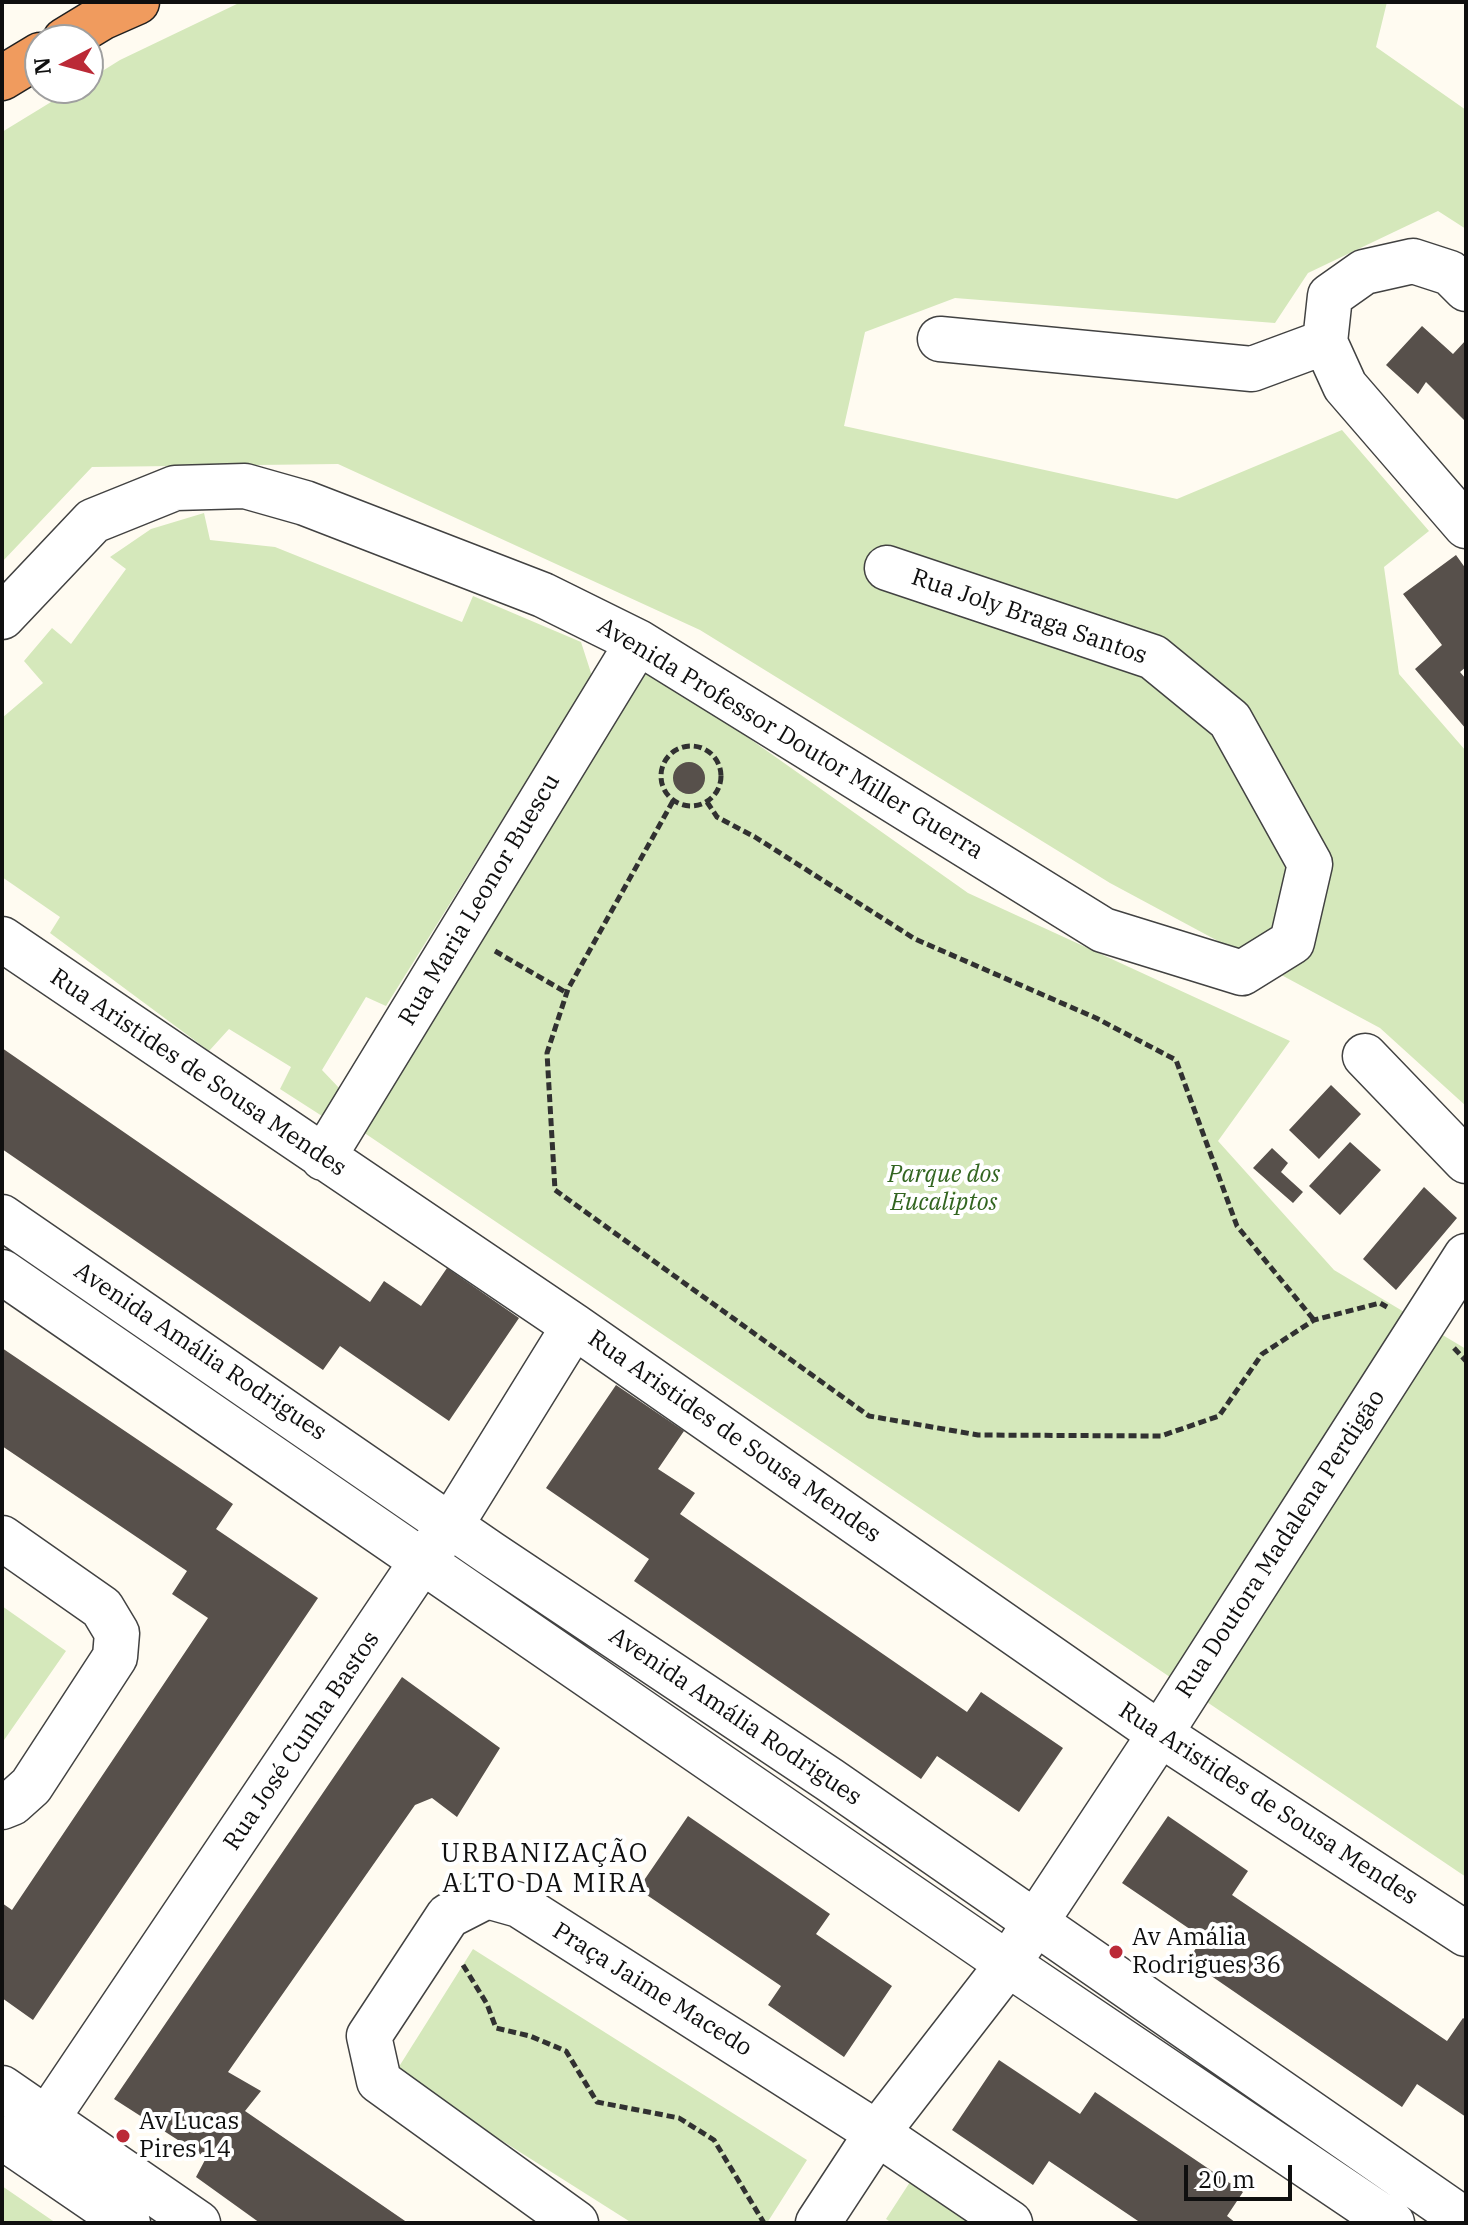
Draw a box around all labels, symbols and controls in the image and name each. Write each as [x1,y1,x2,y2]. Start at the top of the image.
north arrow [24,24,104,104]
text: N [26,56,57,77]
street label: Rua Joly Braga Santos [908,563,1150,671]
street label: Avenida Professor Doutor Miller Guerra [592,612,988,866]
street label: Rua Maria Leonor Buescu [393,769,567,1031]
street label: Rua Aristides de Sousa Mendes [45,963,351,1183]
park label: Parque dos Eucaliptos [888,1161,1000,1217]
street label: Avenida Amália Rodrigues [68,1257,332,1447]
street label: Rua Aristides de Sousa Mendes [582,1325,886,1549]
street label: Rua Doutora Madalena Perdigão [1170,1384,1392,1704]
street label: Avenida Amália Rodrigues [603,1622,867,1812]
street label: Rua José Cunha Bastos [218,1626,386,1856]
street label: Rua Aristides de Sousa Mendes [1113,1696,1423,1912]
district label: URBANIZAÇÃO ALTO DA MIRA [441,1838,649,1900]
street label: Praça Jaime Macedo [547,1917,757,2063]
place label: Av Amália Rodrigues 36 [1132,1924,1281,1980]
marker: Av Amália Rodrigues 36 [1107,1943,1125,1961]
place label: Av Lucas Pires 14 [139,2108,239,2164]
marker: Av Lucas Pires 14 [114,2127,132,2145]
scale bar [1188,2149,1296,2199]
text: 20 m [1198,2163,1255,2195]

